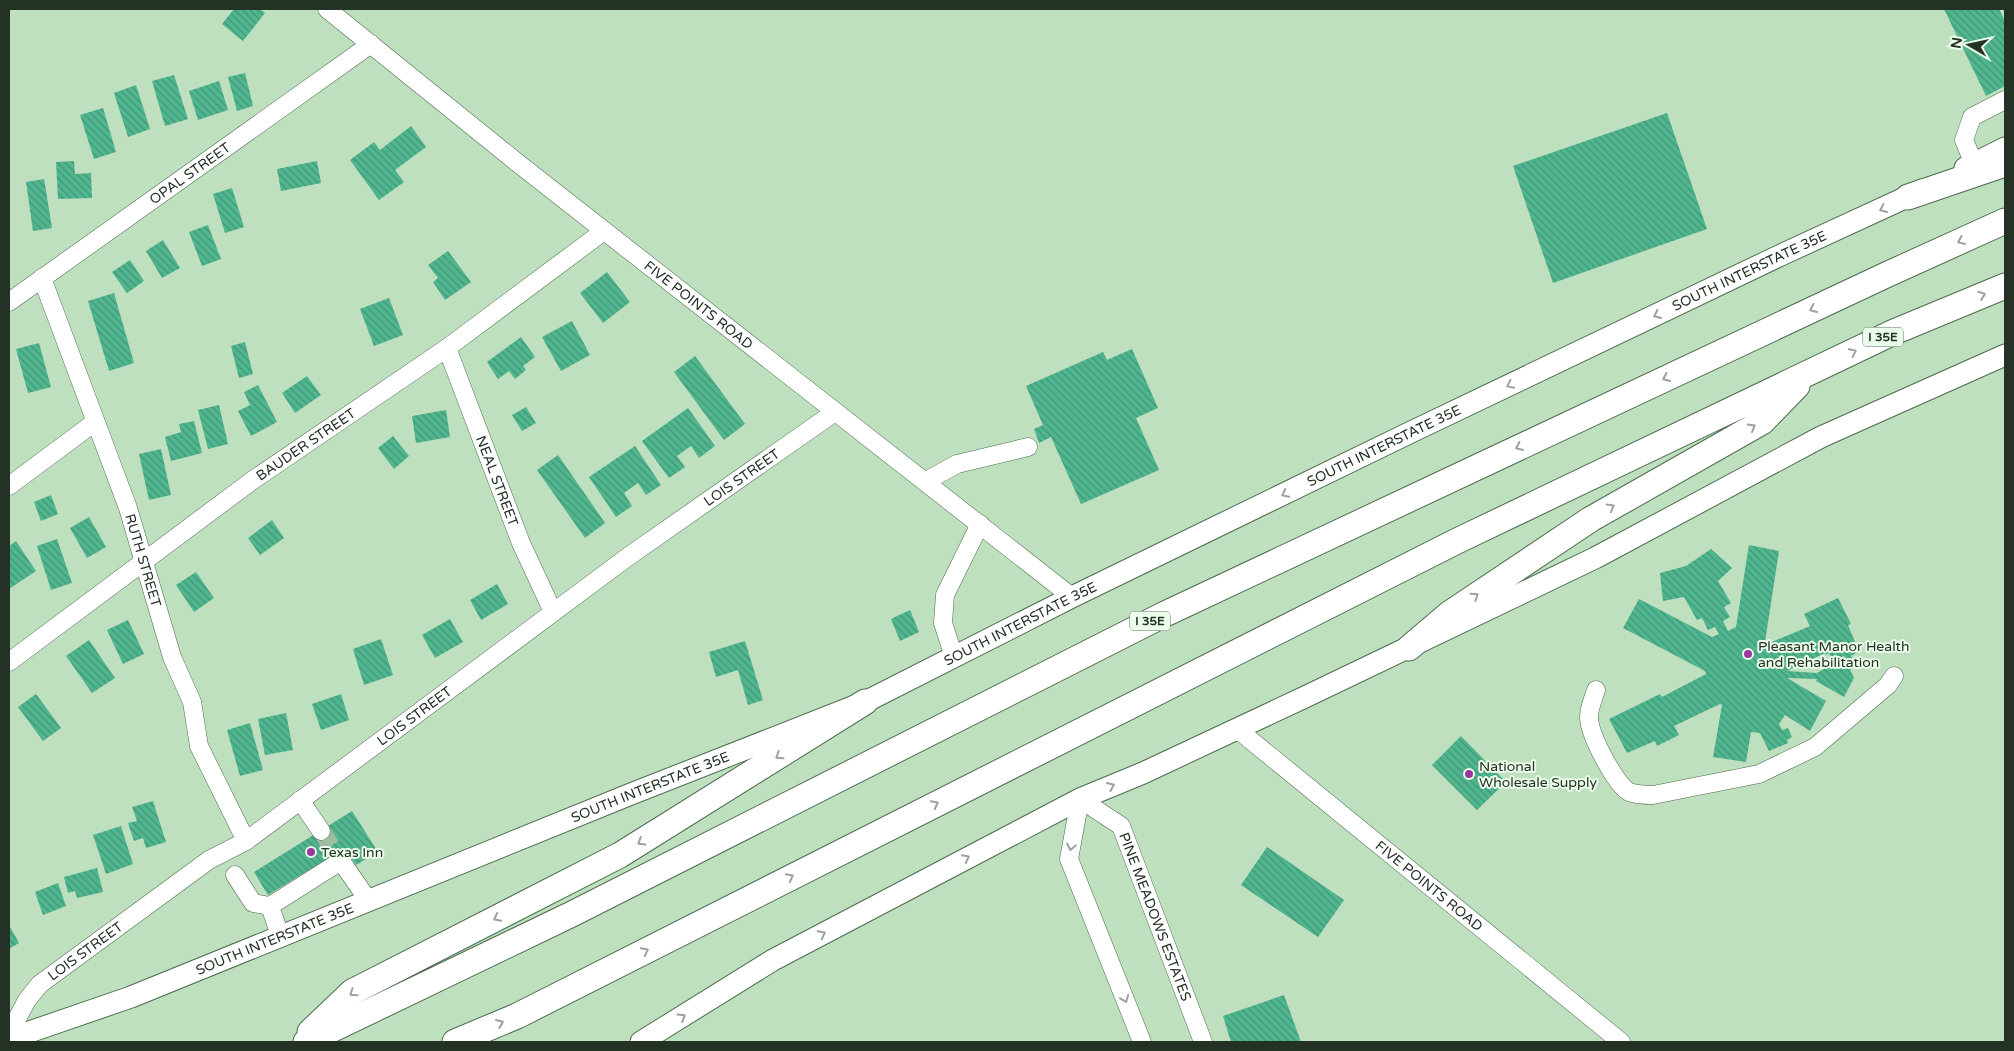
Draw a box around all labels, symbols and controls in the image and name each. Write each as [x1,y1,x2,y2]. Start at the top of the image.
north arrow [1944,20,1994,70]
text: N [1947,36,1966,50]
street label: OPAL STREET [146,138,234,208]
one-way arrow [1879,202,1888,213]
street label: SOUTH INTERSTATE 35E [1669,227,1829,314]
one-way arrow [1957,235,1966,245]
street label: FIVE POINTS ROAD [641,257,757,353]
one-way arrow [1977,291,1986,301]
one-way arrow [1809,302,1818,313]
one-way arrow [1653,308,1662,319]
road number: I 35E [1863,328,1903,347]
one-way arrow [1848,348,1857,358]
one-way arrow [1662,372,1671,382]
one-way arrow [1506,379,1515,389]
street label: SOUTH INTERSTATE 35E [1304,401,1464,490]
street label: BAUDER STREET [253,404,359,484]
one-way arrow [1747,423,1756,433]
street label: NEAL STREET [473,433,522,529]
one-way arrow [1515,441,1524,451]
street label: LOIS STREET [700,445,783,510]
one-way arrow [1281,488,1290,498]
one-way arrow [1606,504,1615,514]
street label: RUTH STREET [122,512,165,609]
street label: SOUTH INTERSTATE 35E [941,578,1099,669]
one-way arrow [1469,593,1479,602]
road number: I 35E [1130,612,1170,630]
place label: Pleasant Manor Health and Rehabilitation [1758,638,1910,671]
marker: Pleasant Manor Health and Rehabilitation [1742,648,1754,660]
street label: LOIS STREET [374,682,455,749]
street label: SOUTH INTERSTATE 35E [568,748,732,826]
one-way arrow [775,750,784,759]
place label: National Wholesale Supply [1479,758,1597,791]
marker: National Wholesale Supply [1463,768,1475,780]
one-way arrow [1106,782,1115,792]
one-way arrow [930,800,939,810]
street label: PINE MEADOWS ESTATES [1116,830,1195,1004]
one-way arrow [637,835,646,845]
street label: FIVE POINTS ROAD [1372,837,1486,935]
one-way arrow [1066,843,1077,851]
place label: Texas Inn [321,844,383,861]
marker: Texas Inn [305,846,317,858]
one-way arrow [960,854,969,864]
one-way arrow [785,873,794,883]
street label: SOUTH INTERSTATE 35E [193,899,356,978]
one-way arrow [493,912,502,922]
street label: LOIS STREET [44,918,126,984]
one-way arrow [817,930,826,940]
one-way arrow [640,947,649,957]
one-way arrow [349,987,359,996]
one-way arrow [1118,994,1129,1003]
one-way arrow [677,1013,686,1023]
one-way arrow [495,1019,504,1030]

